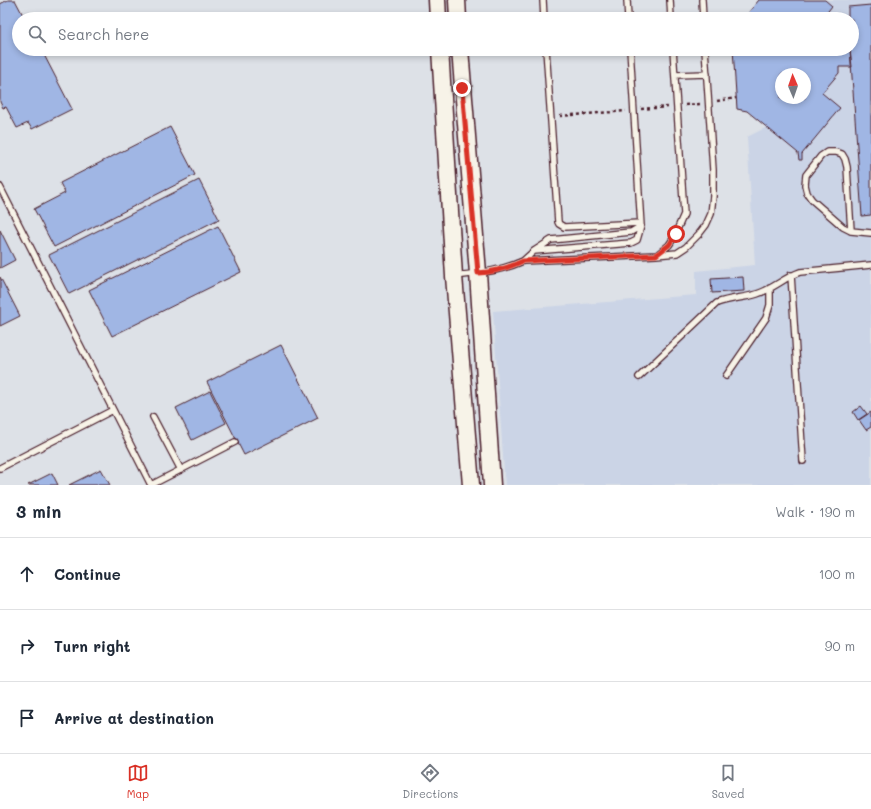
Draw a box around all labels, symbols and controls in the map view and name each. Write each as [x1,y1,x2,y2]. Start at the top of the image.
search box [12,12,859,56]
icon: search [26,23,48,45]
text: Search here [58,24,149,44]
north arrow [775,68,811,104]
route end [453,79,471,97]
route start [667,225,685,243]
text: 3 min [16,500,61,522]
text: Walk · 190 m [775,503,855,520]
icon: ahead [16,563,38,585]
text: Continue [54,564,121,584]
text: 100 m [819,565,855,582]
icon: right [16,635,38,657]
text: Turn right [54,636,131,656]
text: 90 m [825,637,855,654]
icon: arrive [16,707,38,729]
text: Arrive at destination [54,708,214,728]
tab: Map [127,762,149,801]
tab: Directions [402,762,458,801]
tab: Saved [712,762,744,801]

